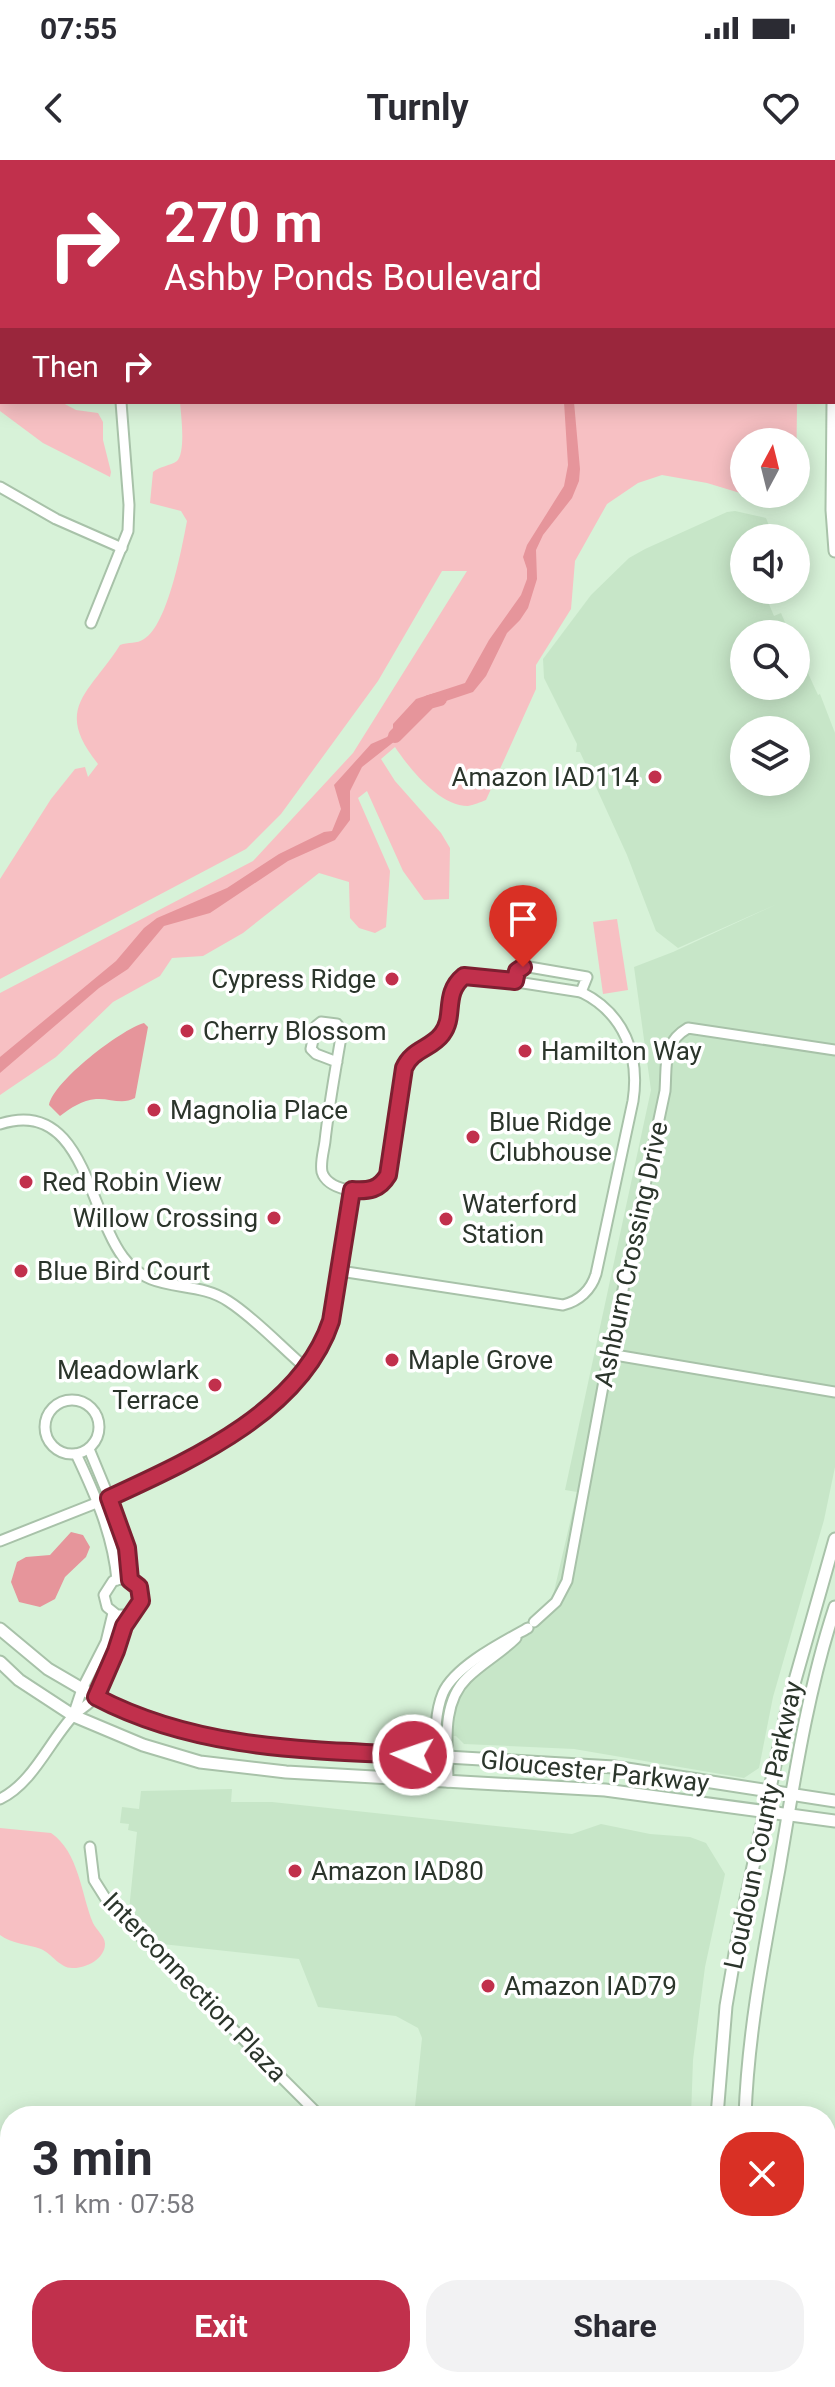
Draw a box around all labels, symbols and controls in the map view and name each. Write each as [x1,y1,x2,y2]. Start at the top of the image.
text: 07:55 [40,11,117,46]
icon: back [32,86,76,130]
icon: heart [759,86,803,130]
text: Turnly [366,87,469,129]
text: 270 m [164,190,323,256]
icon: right [32,192,136,296]
text: Ashby Ponds Boulevard [164,257,542,299]
icon: right [115,344,159,388]
text: Then [32,349,99,384]
north arrow [730,428,810,508]
map controls [730,428,810,796]
button: sound [730,524,810,604]
button: search [730,620,810,700]
button: layers [730,716,810,796]
place label: Amazon IAD114 [452,762,639,792]
marker: Amazon IAD114 [646,768,664,786]
pin [489,885,557,967]
icon: arrive [501,897,545,941]
place label: Cypress Ridge [211,964,376,994]
marker: Cypress Ridge [383,970,401,988]
place label: Cherry Blossom [203,1016,386,1046]
marker: Cherry Blossom [178,1022,196,1040]
place label: Hamilton Way [541,1036,702,1066]
marker: Hamilton Way [516,1042,534,1060]
place label: Magnolia Place [170,1095,348,1125]
marker: Magnolia Place [145,1101,163,1119]
place label: Blue Ridge Clubhouse [489,1107,612,1167]
street label: Ashburn Crossing Drive [588,1119,674,1389]
marker: Blue Ridge Clubhouse [464,1128,482,1146]
place label: Red Robin View [42,1167,222,1197]
marker: Red Robin View [17,1173,35,1191]
place label: Waterford Station [462,1189,577,1249]
place label: Willow Crossing [73,1203,258,1233]
marker: Willow Crossing [265,1209,283,1227]
marker: Waterford Station [437,1210,455,1228]
place label: Blue Bird Court [37,1256,210,1286]
marker: Blue Bird Court [12,1262,30,1280]
place label: Maple Grove [408,1345,553,1375]
marker: Maple Grove [383,1351,401,1369]
place label: Meadowlark Terrace [57,1355,200,1415]
marker: Meadowlark Terrace [206,1376,224,1394]
street label: Loudoun County Parkway [718,1678,808,1972]
position arrow [371,1713,455,1797]
street label: Gloucester Parkway [479,1744,711,1798]
place label: Amazon IAD80 [311,1856,484,1886]
marker: Amazon IAD80 [286,1862,304,1880]
street label: Interconnection Plaza [97,1886,293,2088]
place label: Amazon IAD79 [504,1971,677,2001]
marker: Amazon IAD79 [479,1977,497,1995]
text: 3 min [32,2130,153,2187]
button: close [720,2132,804,2216]
text: 1.1 km · 07:58 [32,2189,195,2219]
button: Exit [32,2280,410,2372]
button: Share [426,2280,804,2372]

